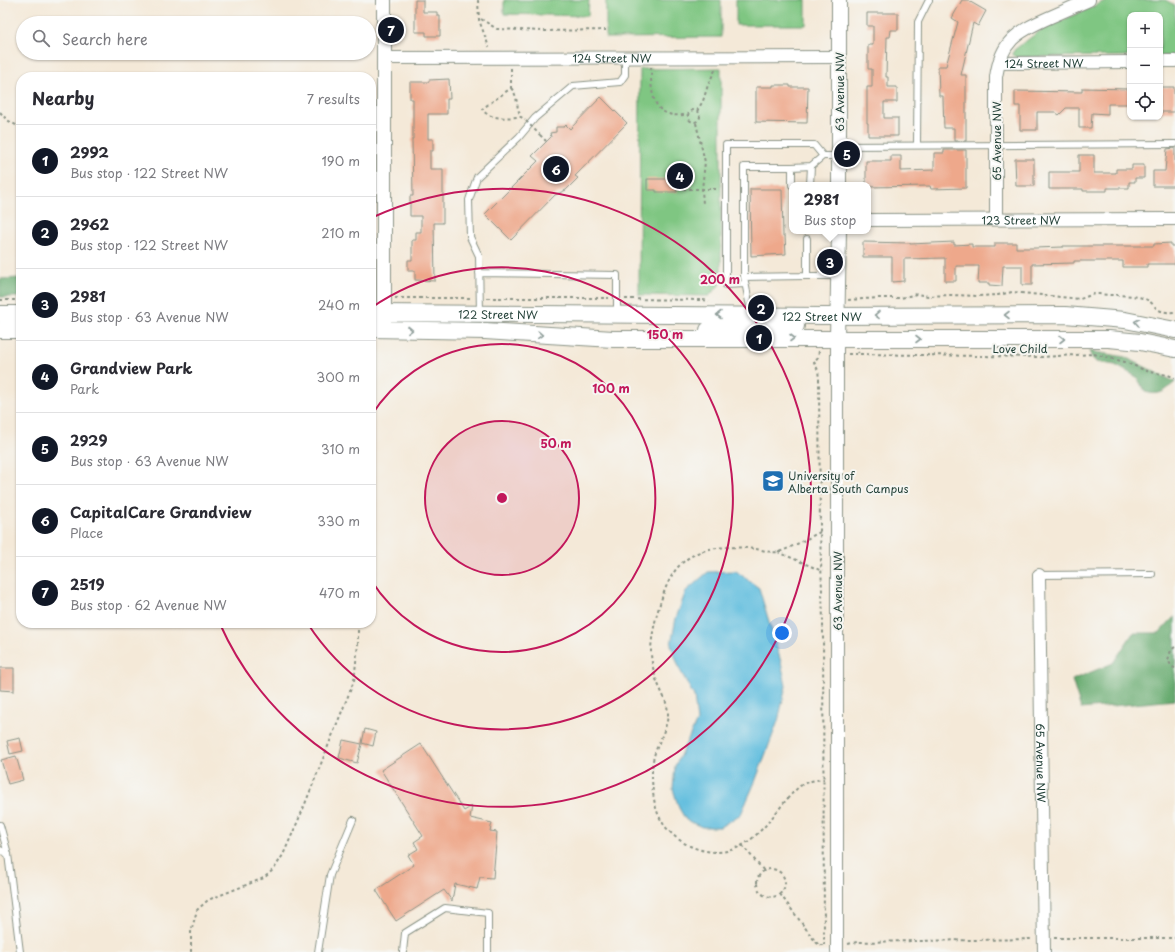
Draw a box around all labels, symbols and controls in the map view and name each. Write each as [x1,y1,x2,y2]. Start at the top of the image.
map controls [1127,12,1163,120]
button: + [1127,12,1163,48]
pin: 7 [378,15,404,45]
search box [16,16,376,60]
icon: search [30,27,52,49]
text: Search here [62,27,148,50]
button: − [1127,48,1163,84]
street label: 124 Street NW [572,49,652,66]
street label: 63 Avenue NW [831,51,848,132]
street label: 124 Street NW [1004,54,1084,71]
button: locate [1127,84,1163,120]
text: Nearby [32,85,94,111]
text: 7 results [307,89,360,108]
street label: 65 Avenue NW [988,101,1005,180]
pin: 5 [834,139,860,169]
text: 2992 [70,140,109,163]
text: 1 [42,151,48,170]
text: 190 m [321,151,360,170]
pin: 6 [543,154,569,184]
pin: 4 [667,161,693,191]
text: Bus stop · 122 Street NW [70,163,228,182]
popup [789,182,871,234]
text: 2981 [804,187,839,210]
text: Bus stop [804,210,856,229]
street label: 123 Street NW [981,211,1061,228]
text: 2962 [70,212,109,235]
text: 2 [40,223,50,242]
text: 210 m [321,223,360,242]
text: Bus stop · 122 Street NW [70,235,228,254]
pin: 3 [817,247,843,277]
text: 200 m [700,270,740,288]
text: 2981 [70,284,106,307]
pin: 2 [748,293,774,323]
text: 3 [41,295,49,314]
text: 240 m [318,295,360,314]
street label: 122 Street NW [458,305,538,323]
text: Bus stop · 63 Avenue NW [70,307,229,326]
street label: 122 Street NW [782,307,862,325]
one-way arrow [716,311,722,319]
one-way arrow [874,311,880,319]
one-way arrow [1004,311,1010,319]
one-way arrow [1134,318,1140,326]
pin: 1 [746,323,772,353]
text: 150 m [647,325,683,343]
one-way arrow [407,326,413,334]
one-way arrow [537,330,543,339]
one-way arrow [789,334,795,342]
one-way arrow [915,335,921,343]
one-way arrow [1059,335,1065,343]
street label: Love Child [993,340,1048,357]
text: Grandview Park [70,356,193,379]
text: 4 [41,367,49,386]
text: 300 m [316,367,360,386]
text: Park [70,379,99,398]
text: 100 m [592,379,630,397]
text: 2929 [70,428,108,451]
text: 50 m [540,434,572,452]
text: 5 [41,439,49,458]
text: 310 m [321,439,360,458]
text: Bus stop · 63 Avenue NW [70,451,229,470]
place label: University of Alberta South Campus [788,467,909,497]
school or university icon: University of Alberta South Campus [760,468,786,494]
centre of rings [495,491,509,505]
text: CapitalCare Grandview [70,500,252,523]
text: 6 [40,511,50,530]
text: 330 m [317,511,360,530]
text: Place [70,523,103,542]
street label: 63 Avenue NW [829,550,846,631]
text: 2519 [70,572,104,595]
text: 7 [41,583,49,602]
text: 470 m [319,583,360,602]
text: Bus stop · 62 Avenue NW [70,595,227,614]
your location [772,623,792,643]
street label: 65 Avenue NW [1032,723,1051,803]

